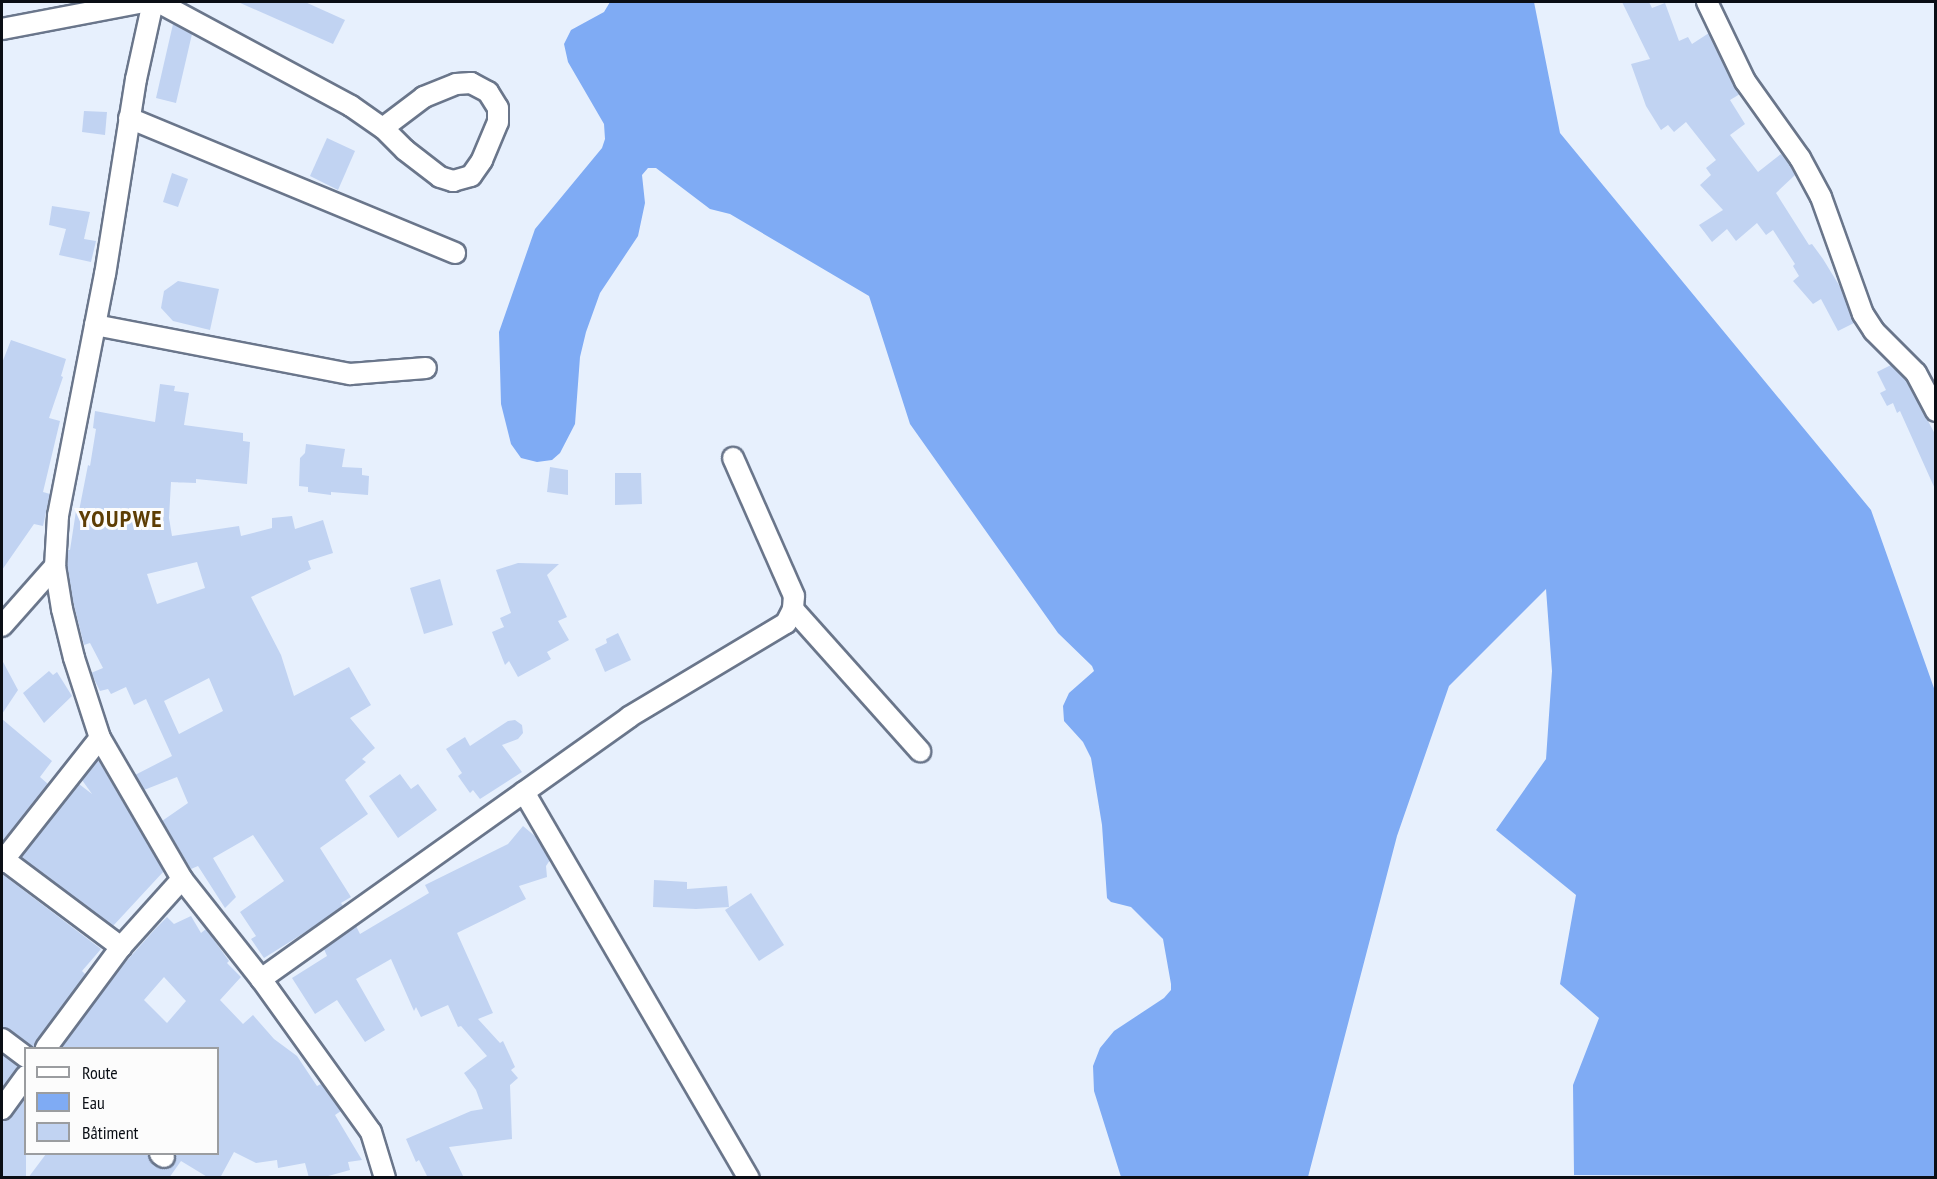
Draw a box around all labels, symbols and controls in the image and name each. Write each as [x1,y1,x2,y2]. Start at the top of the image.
district label: YOUPWE [79,505,163,533]
legend [24,1047,219,1155]
text: Route [82,1061,118,1084]
text: Eau [82,1091,105,1114]
text: Bâtiment [82,1121,139,1144]

